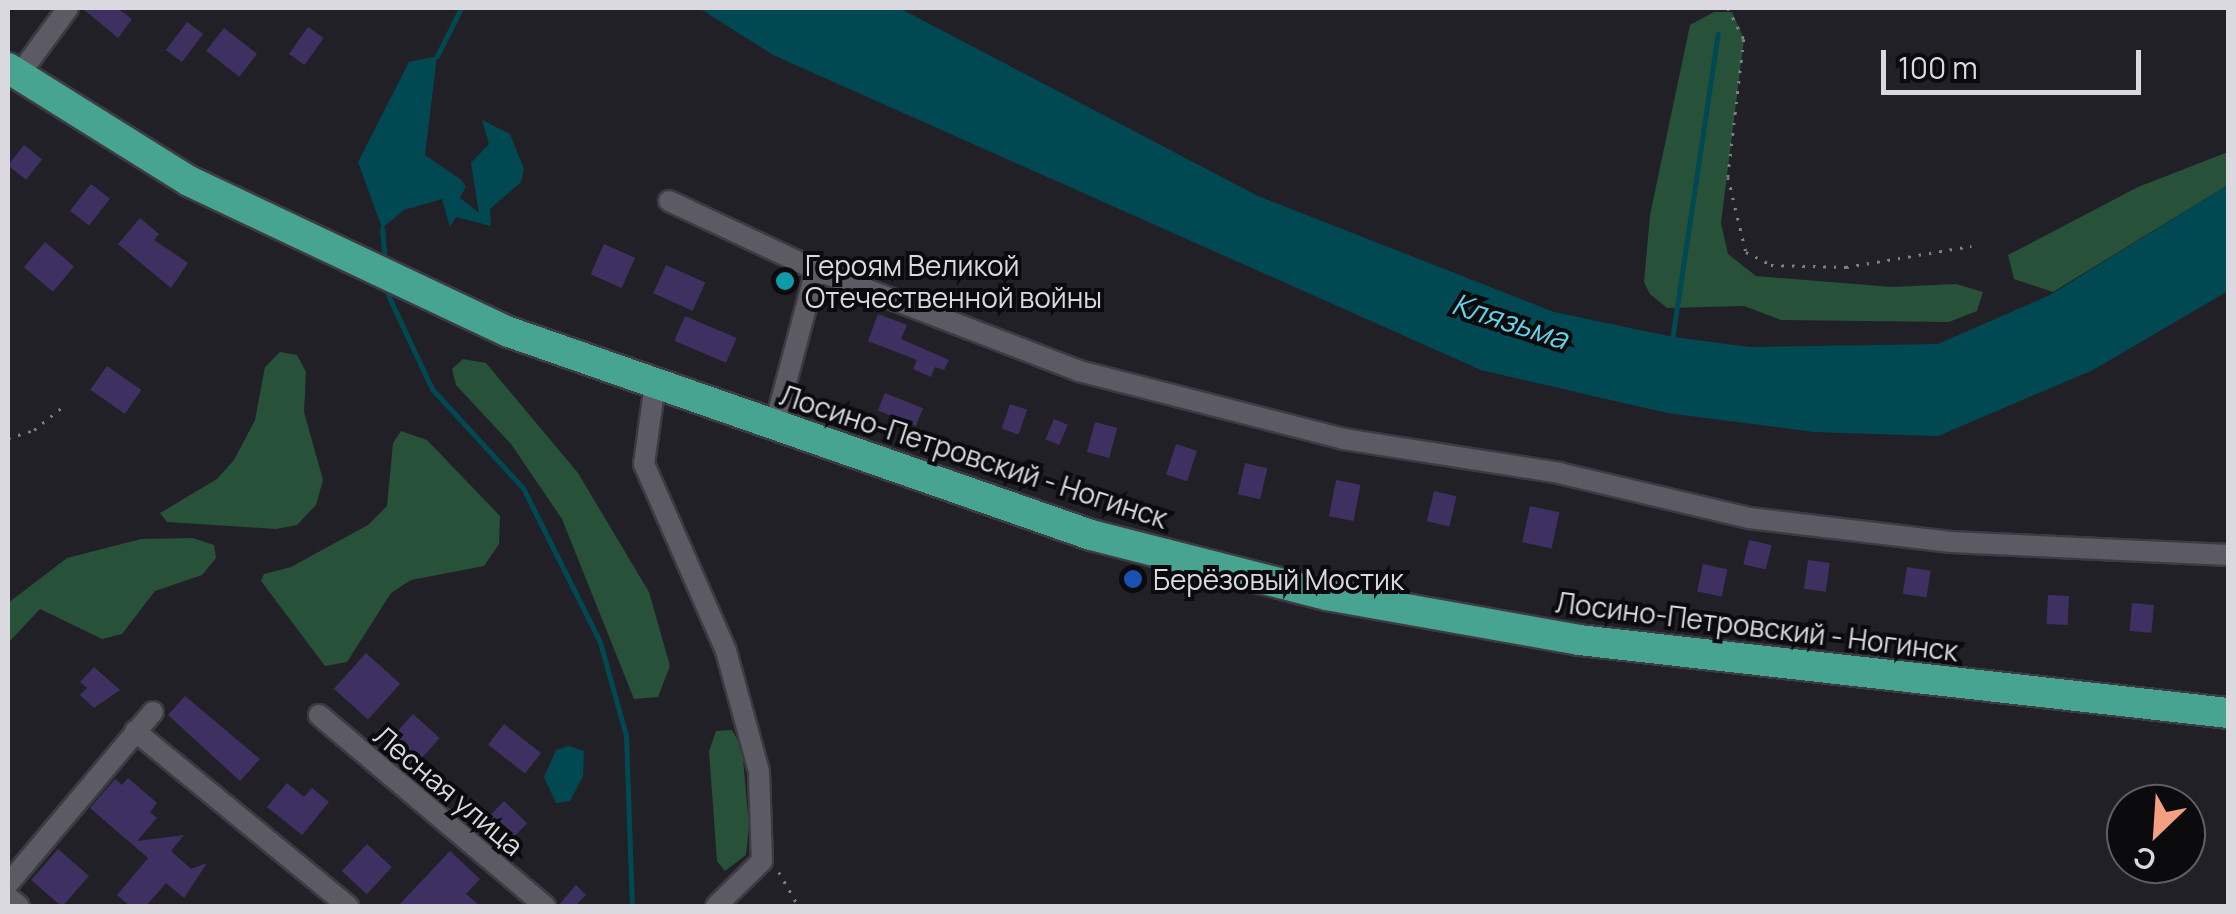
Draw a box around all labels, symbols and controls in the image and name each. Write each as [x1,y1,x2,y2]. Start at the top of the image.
scale bar [1886,30,2146,92]
text: 100 m [1898,47,1978,88]
place label: Героям Великой Отечественной войны [805,248,1102,314]
marker: Героям Великой Отечественной войны [774,270,796,292]
water label: Клязьма [1448,285,1572,357]
street label: Лосино-Петровский - Ногинск [776,377,1172,535]
place label: Берёзовый Мостик [1153,562,1404,596]
marker: Берёзовый Мостик [1122,568,1144,590]
street label: Лосино-Петровский - Ногинск [1554,585,1960,667]
street label: Лесная улица [368,718,530,862]
north arrow [2106,784,2206,884]
text: С [2127,838,2162,881]

